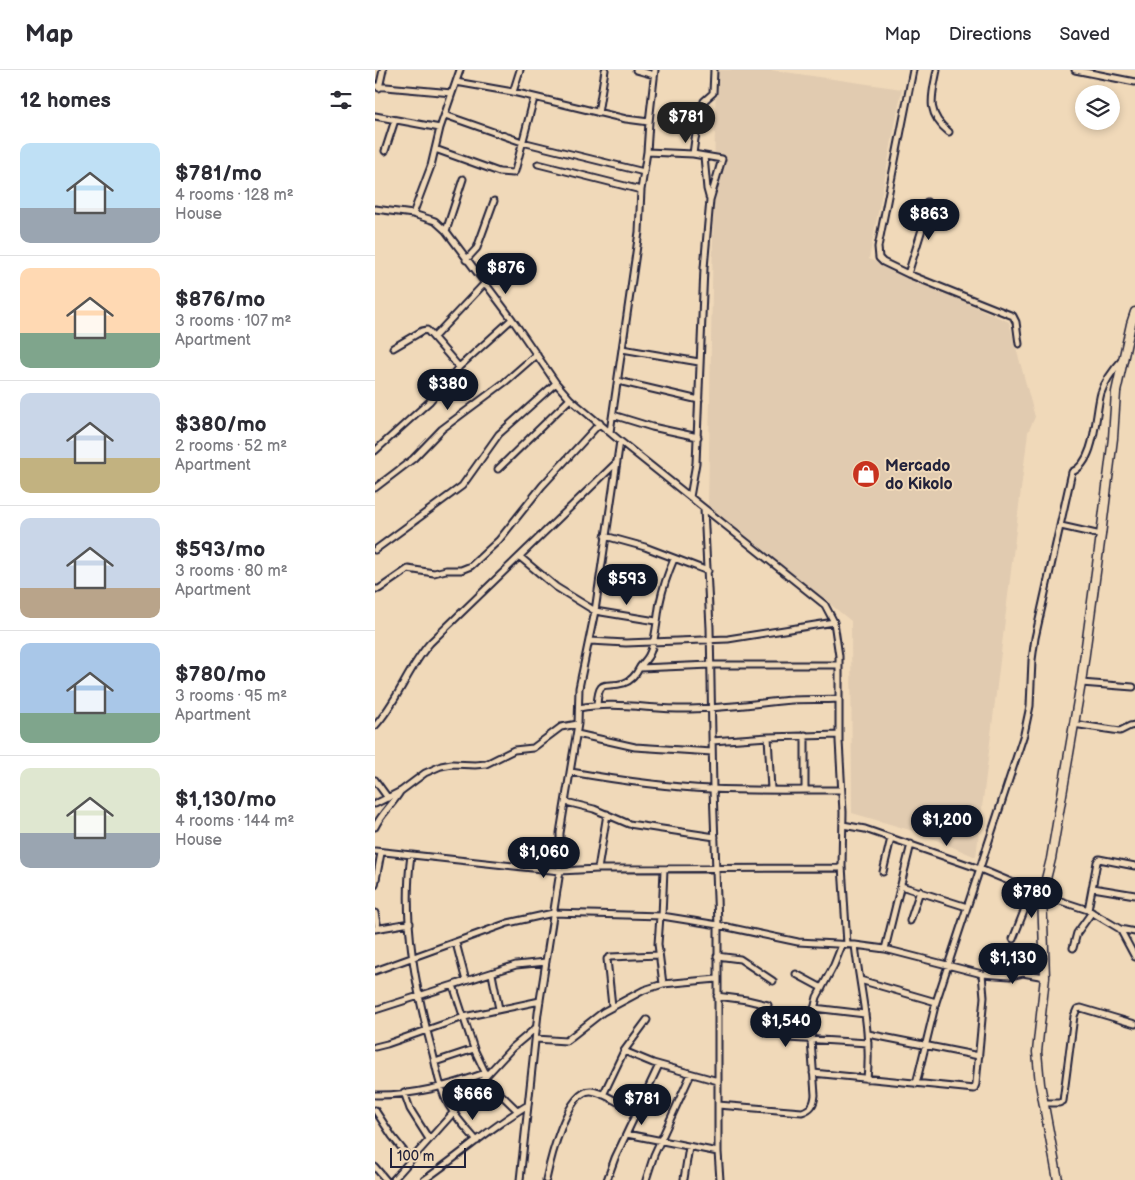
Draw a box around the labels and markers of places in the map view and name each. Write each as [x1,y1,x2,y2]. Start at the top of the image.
pin: $781 [656,102,716,144]
pin: $863 [899,198,959,241]
pin: $876 [476,252,536,295]
pin: $380 [418,368,478,411]
place label: Mercado do Kikolo [885,457,953,494]
shop icon: Mercado do Kikolo [851,459,881,489]
pin: $593 [597,564,657,606]
pin: $1,200 [906,804,988,847]
pin: $1,060 [503,836,585,879]
pin: $780 [1002,876,1062,919]
pin: $1,130 [972,942,1054,985]
pin: $1,540 [745,1006,827,1048]
pin: $666 [443,1078,503,1121]
pin: $781 [612,1084,672,1126]

